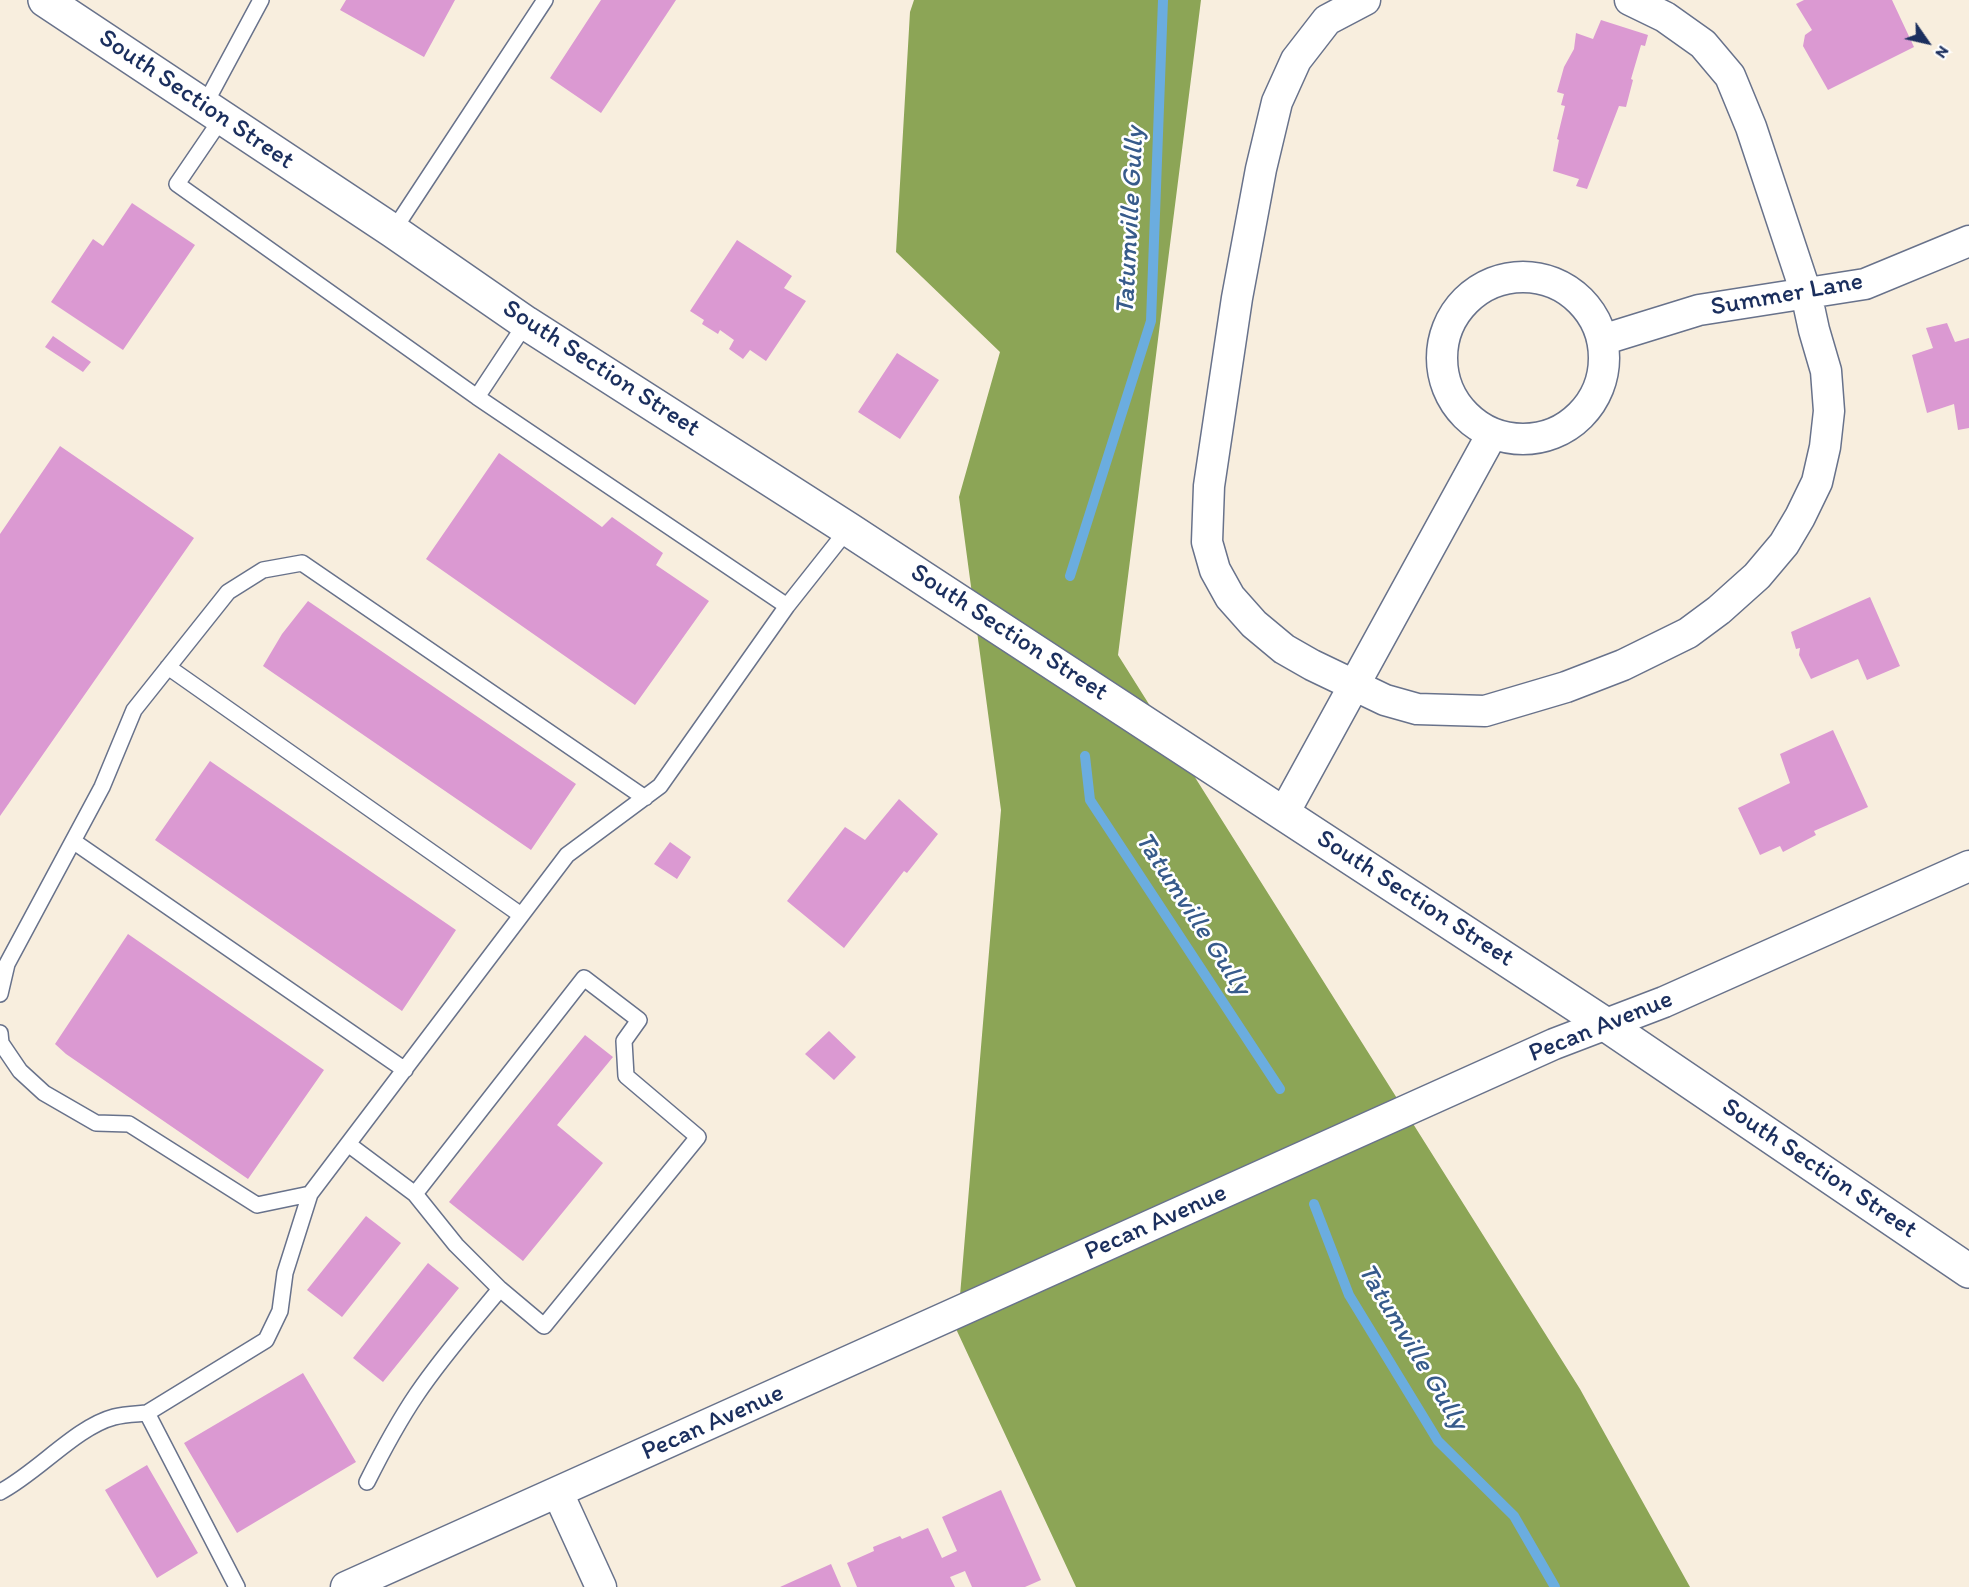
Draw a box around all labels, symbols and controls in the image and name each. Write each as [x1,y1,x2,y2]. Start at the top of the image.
north arrow [1897,12,1957,72]
street label: South Section Street [92,23,300,177]
text: N [1931,43,1953,62]
water label: Tatumville Gully [1110,126,1152,316]
street label: Summer Lane [1708,266,1866,324]
street label: South Section Street [496,294,706,444]
street label: South Section Street [904,558,1114,708]
street label: South Section Street [1310,824,1520,974]
water label: Tatumville Gully [1127,826,1257,1002]
street label: Pecan Avenue [1524,984,1678,1070]
street label: South Section Street [1715,1092,1923,1246]
street label: Pecan Avenue [1080,1178,1232,1268]
water label: Tatumville Gully [1350,1258,1474,1436]
street label: Pecan Avenue [637,1378,789,1468]

